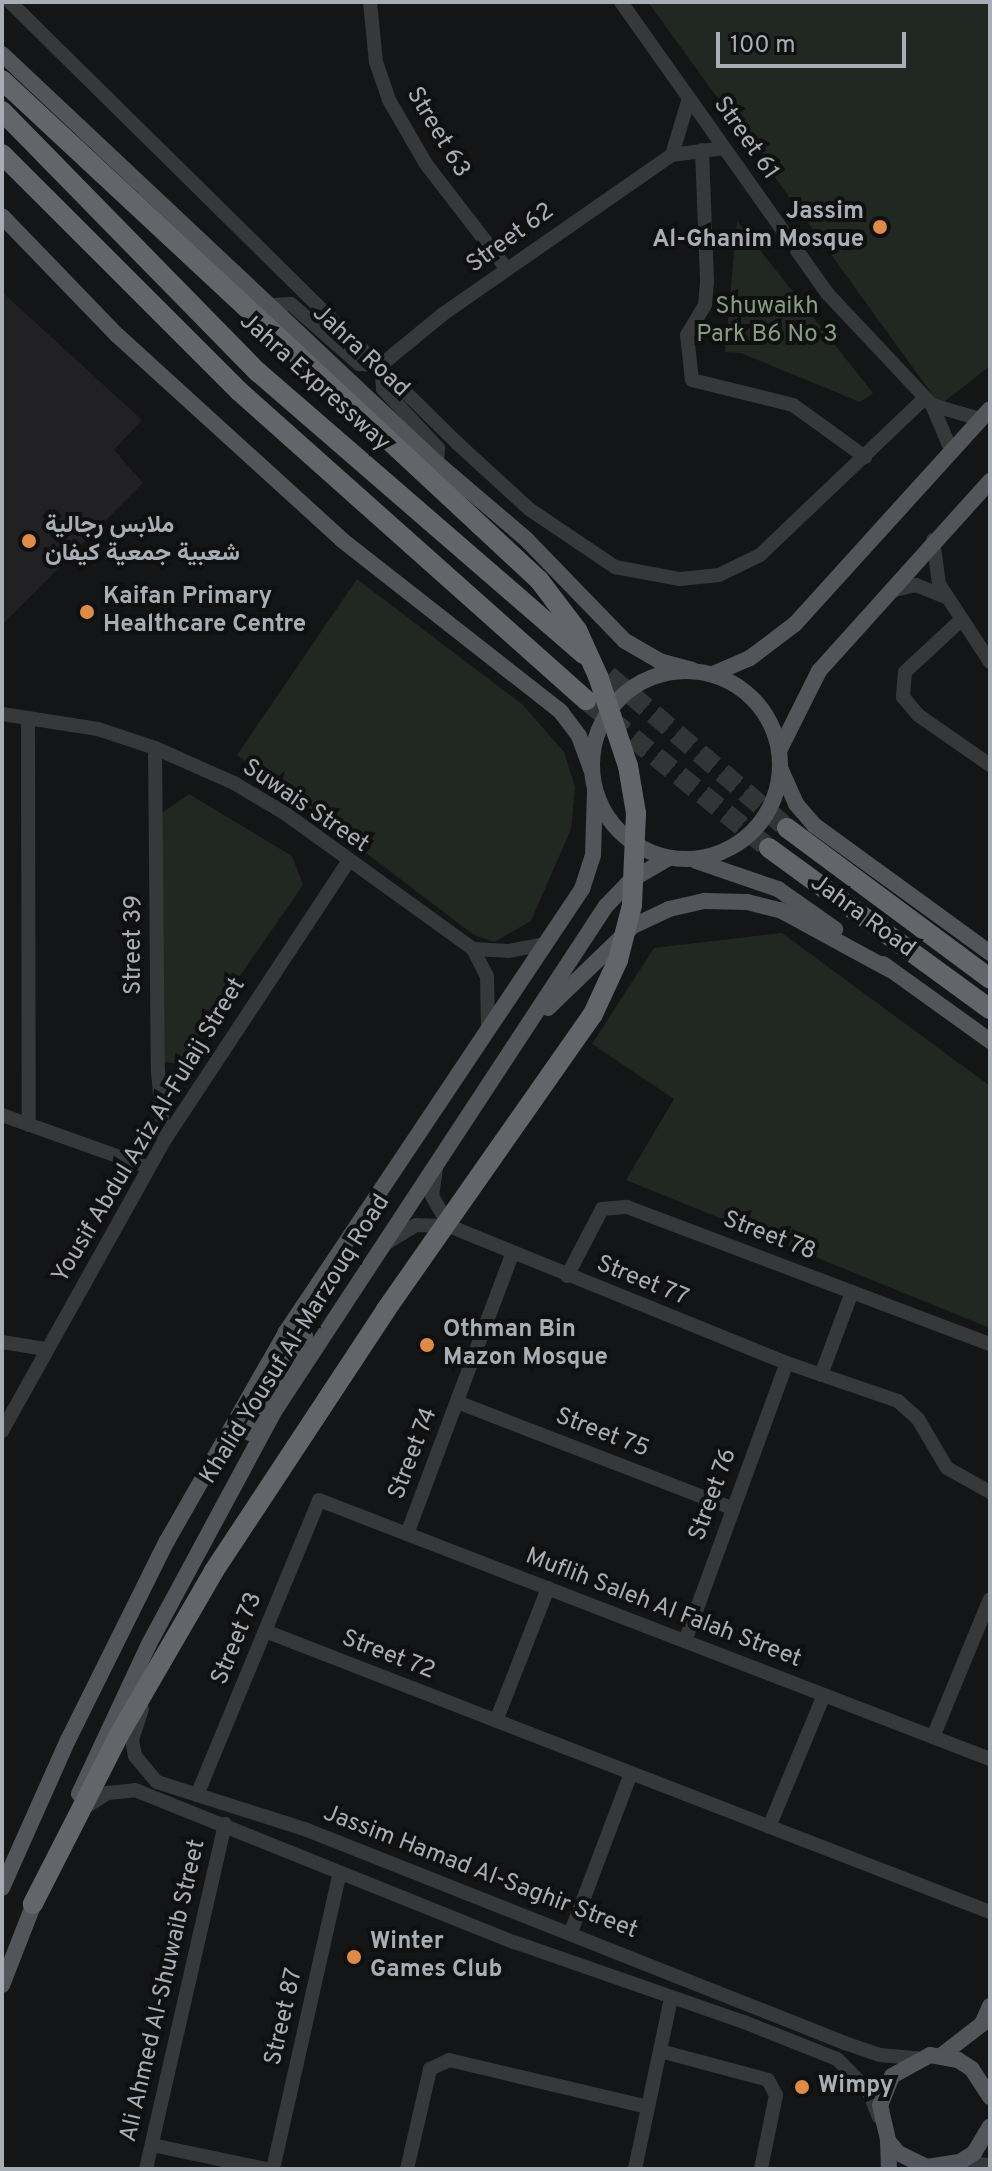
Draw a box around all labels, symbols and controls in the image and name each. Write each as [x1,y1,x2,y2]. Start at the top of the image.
scale bar [720,16,910,66]
text: 100 m [730,31,796,61]
street label: Street 63 [399,83,475,183]
street label: Street 61 [706,92,784,186]
street label: Street 62 [462,198,560,280]
place label: Jassim Al-Ghanim Mosque [652,199,864,255]
marker: Jassim Al-Ghanim Mosque [871,218,889,236]
park label: Shuwaikh Park B6 No 3 [696,294,838,350]
street label: Jahra Road [305,300,415,404]
street label: Jahra Expressway [233,308,395,458]
place label: ملابس رجالية شعبية جمعية كيفان [45,513,240,569]
marker: ملابس رجالية شعبية جمعية كيفان [20,532,38,550]
place label: Kaifan Primary Healthcare Centre [103,584,306,640]
marker: Kaifan Primary Healthcare Centre [78,603,96,621]
street label: Suwais Street [236,754,374,860]
street label: Jahra Road [804,869,920,965]
street label: Street 39 [121,895,149,995]
street label: Yousif Abdul Aziz Al-Fulaij Street [47,972,253,1290]
street label: Khalid Yousuf Al-Marzouq Road [194,1189,398,1491]
street label: Street 78 [718,1206,820,1268]
street label: Street 77 [591,1250,693,1314]
place label: Othman Bin Mazon Mosque [443,1317,608,1373]
marker: Othman Bin Mazon Mosque [418,1336,436,1354]
street label: Street 75 [551,1403,653,1465]
street label: Street 74 [383,1404,445,1504]
street label: Street 76 [684,1444,744,1546]
street label: Muflih Saleh Al Falah Street [520,1543,806,1675]
street label: Street 73 [206,1588,270,1690]
street label: Street 72 [337,1625,439,1687]
street label: Jassim Hamad Al-Saghir Street [318,1799,642,1947]
street label: Ali Ahmed Al-Shuwaib Street [115,1836,213,2146]
place label: Winter Games Club [370,1929,502,1985]
marker: Winter Games Club [345,1948,363,1966]
street label: Street 87 [260,1966,310,2068]
place label: Wimpy [818,2073,894,2101]
marker: Wimpy [793,2078,811,2096]

